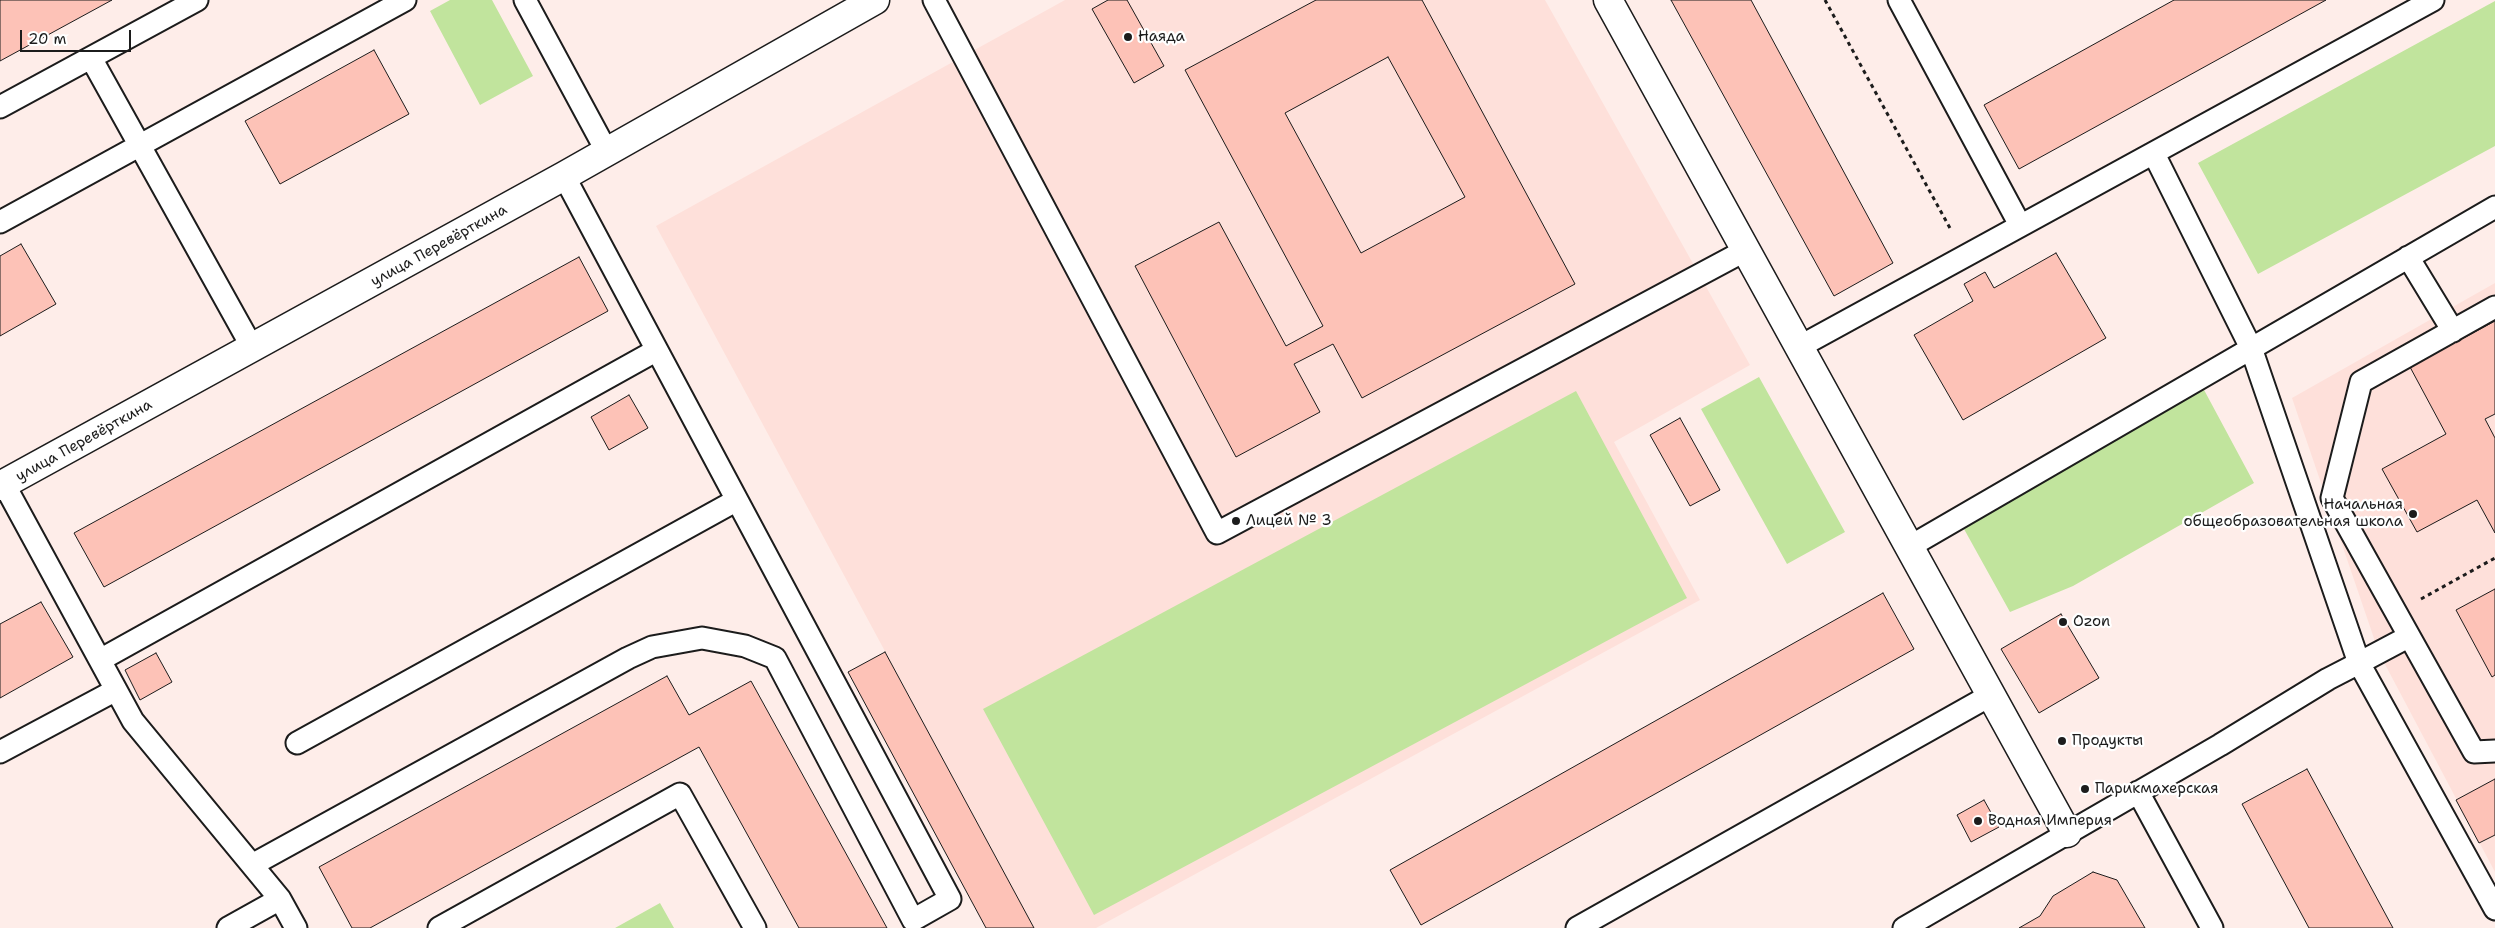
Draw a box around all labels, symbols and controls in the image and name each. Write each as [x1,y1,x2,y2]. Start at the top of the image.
scale bar [22,20,134,52]
place label: Наяда [1138,28,1185,46]
text: 20 m [28,29,67,49]
marker: Наяда [1122,31,1134,43]
street label: улица Перевёрткина [368,201,510,291]
street label: улица Перевёрткина [13,396,155,486]
place label: Начальная общеобразовательная школа [2183,496,2403,531]
marker: Начальная общеобразовательная школа [2407,508,2419,520]
place label: Лицей № 3 [1246,512,1332,530]
marker: Лицей № 3 [1230,515,1242,527]
place label: Ozon [2073,613,2110,631]
marker: Ozon [2057,616,2069,628]
place label: Продукты [2072,732,2143,750]
marker: Продукты [2056,735,2068,747]
place label: Парикмахерская [2095,780,2219,798]
marker: Парикмахерская [2079,783,2091,795]
place label: Водная Империя [1988,812,2112,830]
marker: Водная Империя [1972,815,1984,827]

